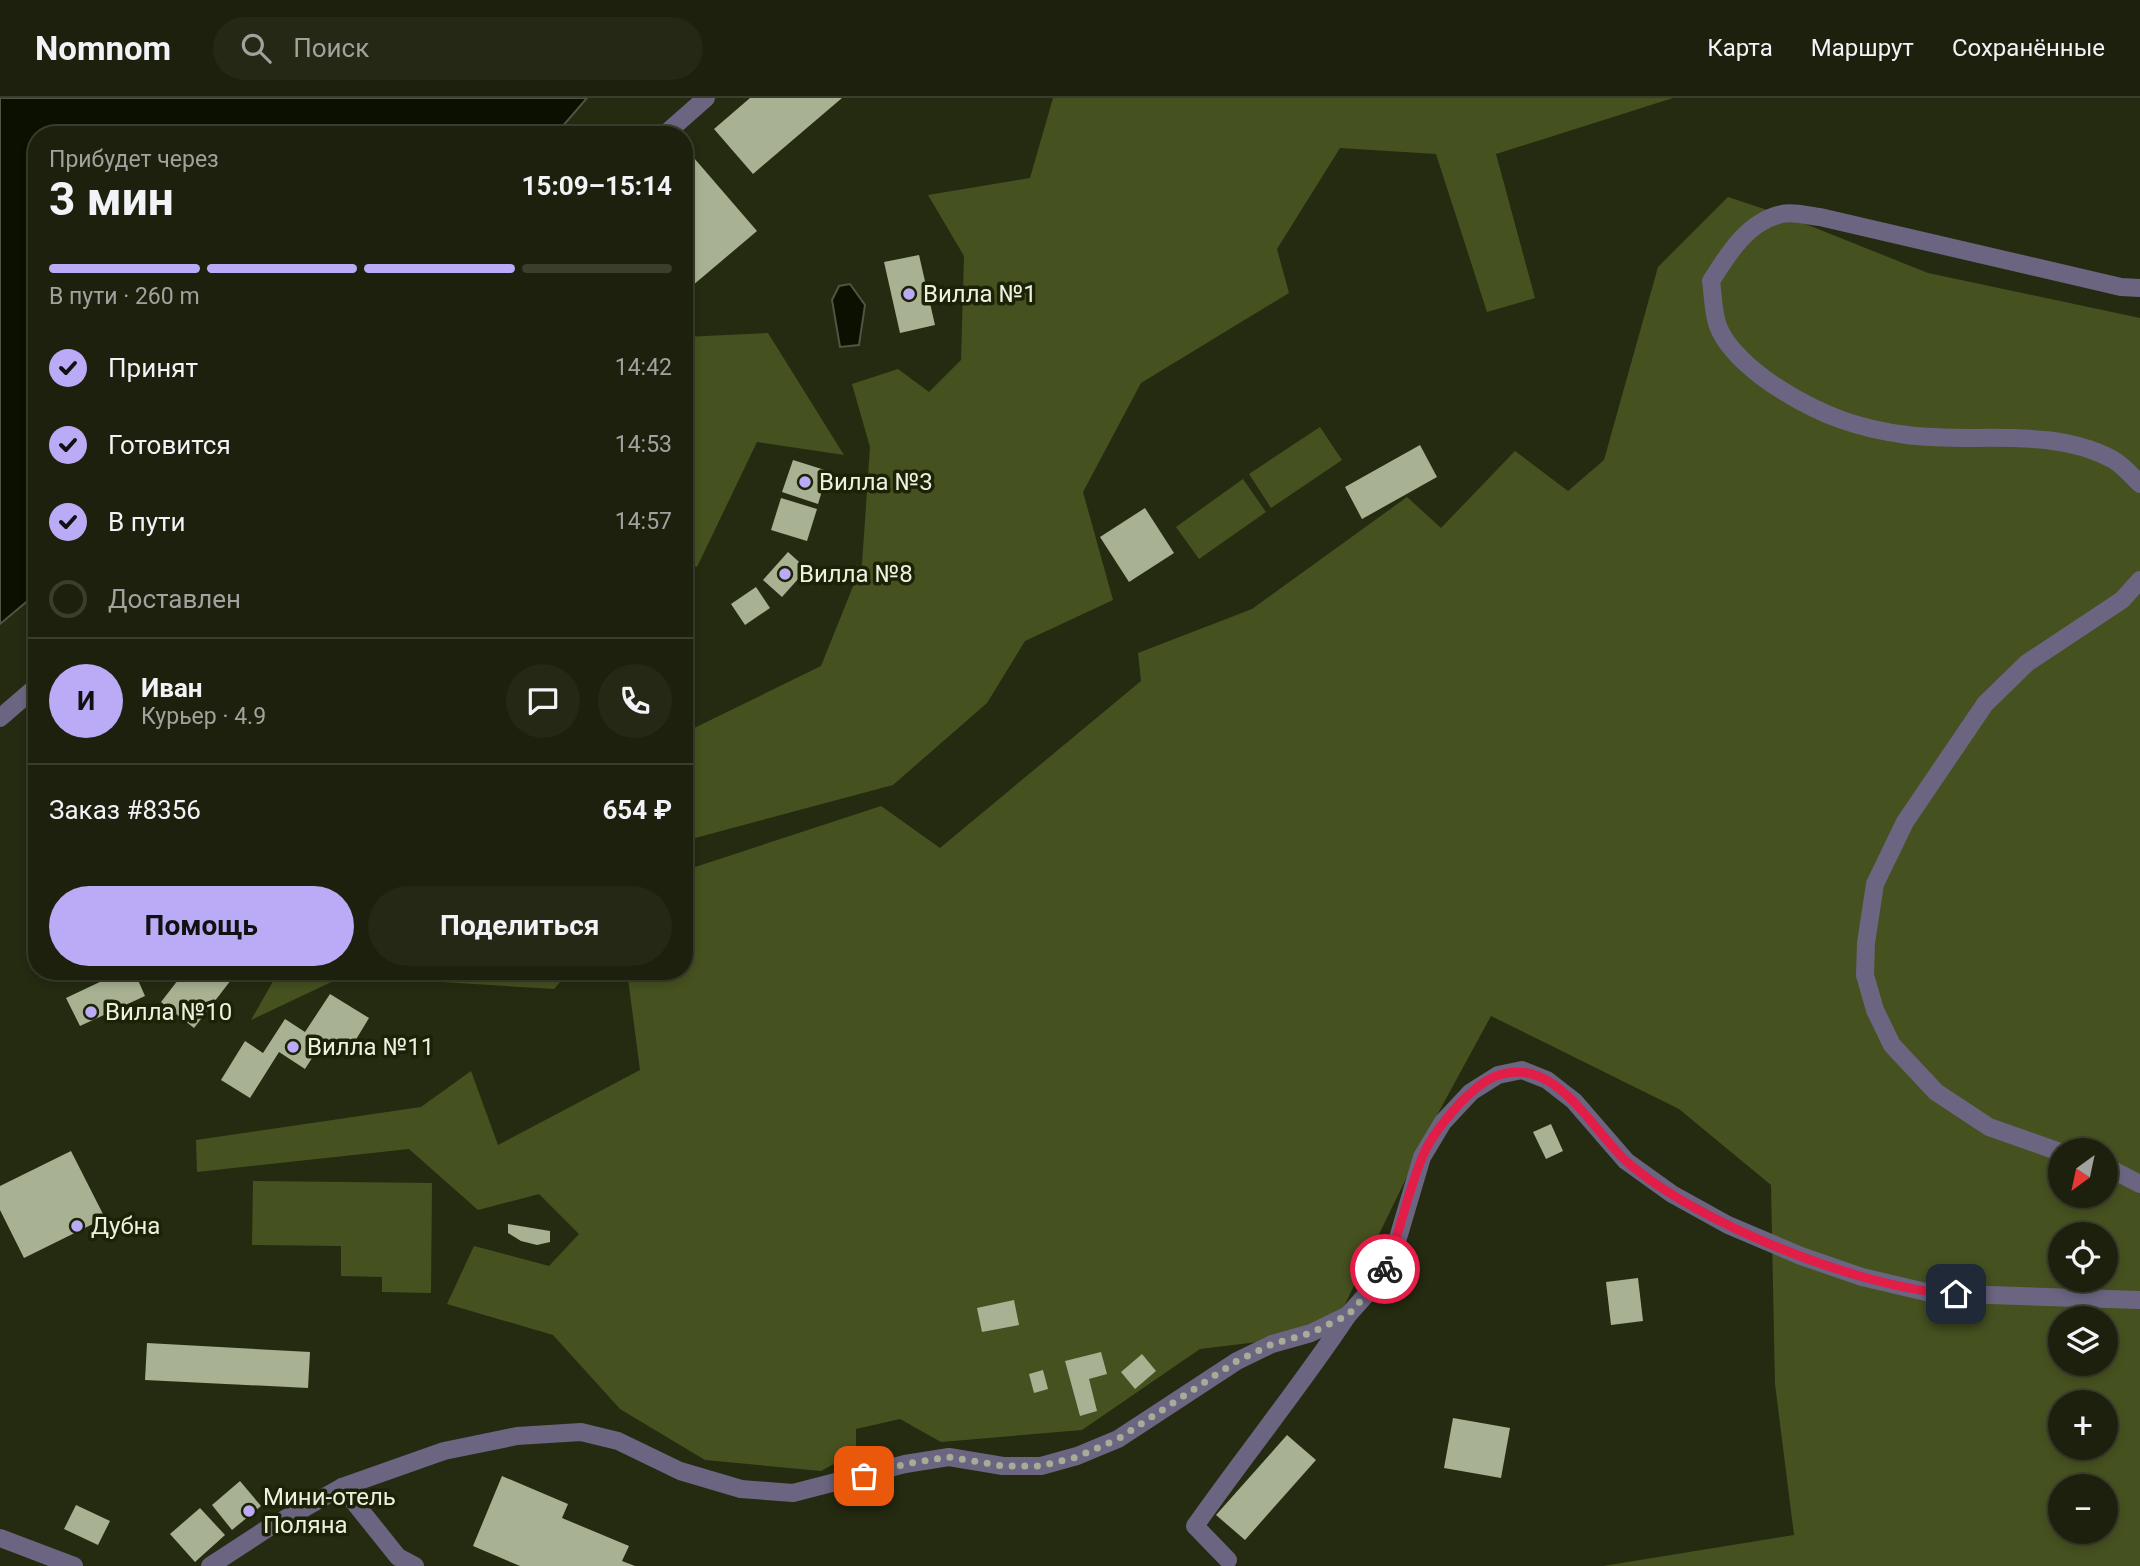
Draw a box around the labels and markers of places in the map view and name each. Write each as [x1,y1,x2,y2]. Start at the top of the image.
place label: Вилла №1 [923,280,1037,308]
marker: Вилла №1 [901,286,917,302]
place label: Вилла №3 [819,468,933,496]
marker: Вилла №3 [797,474,813,490]
place label: Вилла №8 [799,560,913,588]
marker: Вилла №8 [777,566,793,582]
place label: Вилла №10 [105,998,232,1026]
marker: Вилла №10 [83,1004,99,1020]
place label: Вилла №11 [307,1033,434,1061]
marker: Вилла №11 [285,1039,301,1055]
place label: Дубна [91,1212,160,1240]
marker: Дубна [69,1218,85,1234]
pin [1926,1264,1986,1324]
pin [834,1446,894,1506]
place label: Мини-отель Поляна [263,1483,396,1539]
marker: Мини-отель Поляна [241,1503,257,1519]

